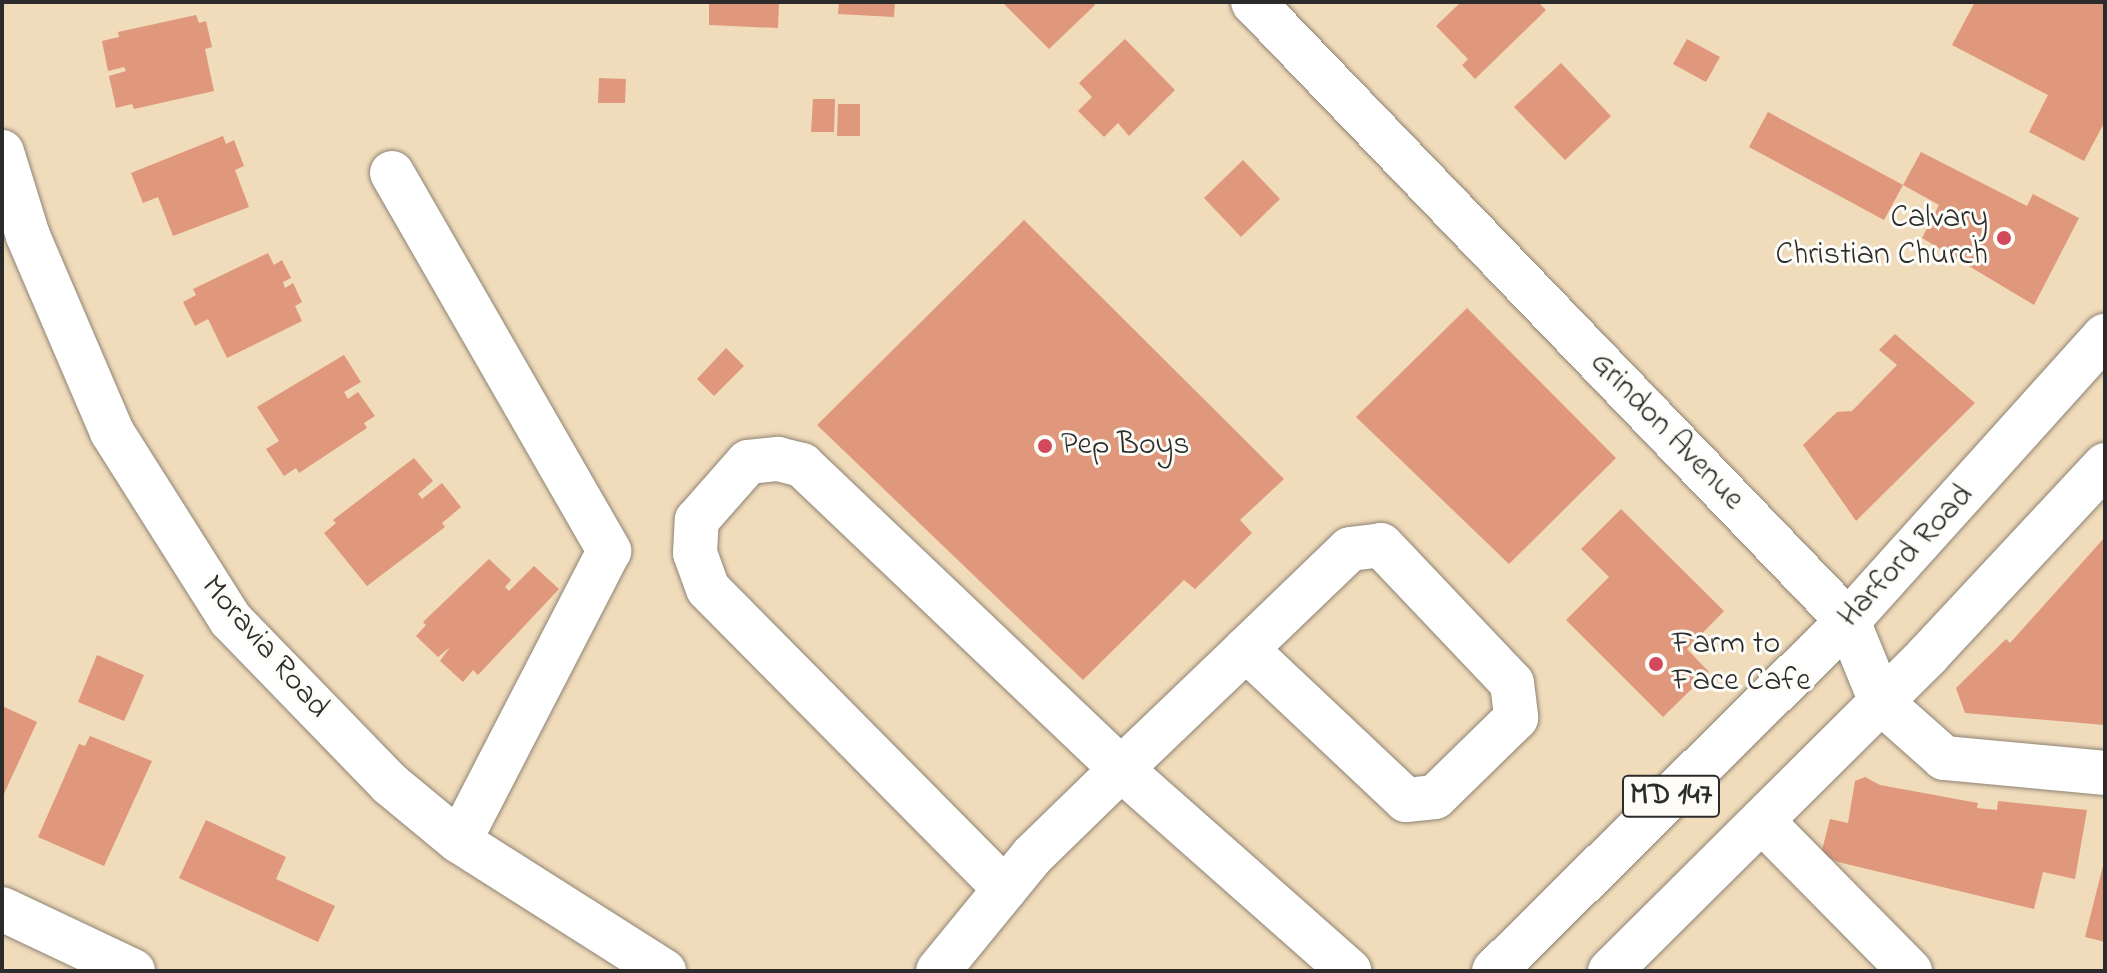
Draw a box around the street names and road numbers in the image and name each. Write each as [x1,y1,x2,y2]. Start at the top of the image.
street label: Grindon Avenue [1581,345,1751,519]
street label: Harford Road [1831,478,1983,636]
street label: Moravia Road [192,569,336,727]
road number: MD 147 [1621,770,1721,822]

